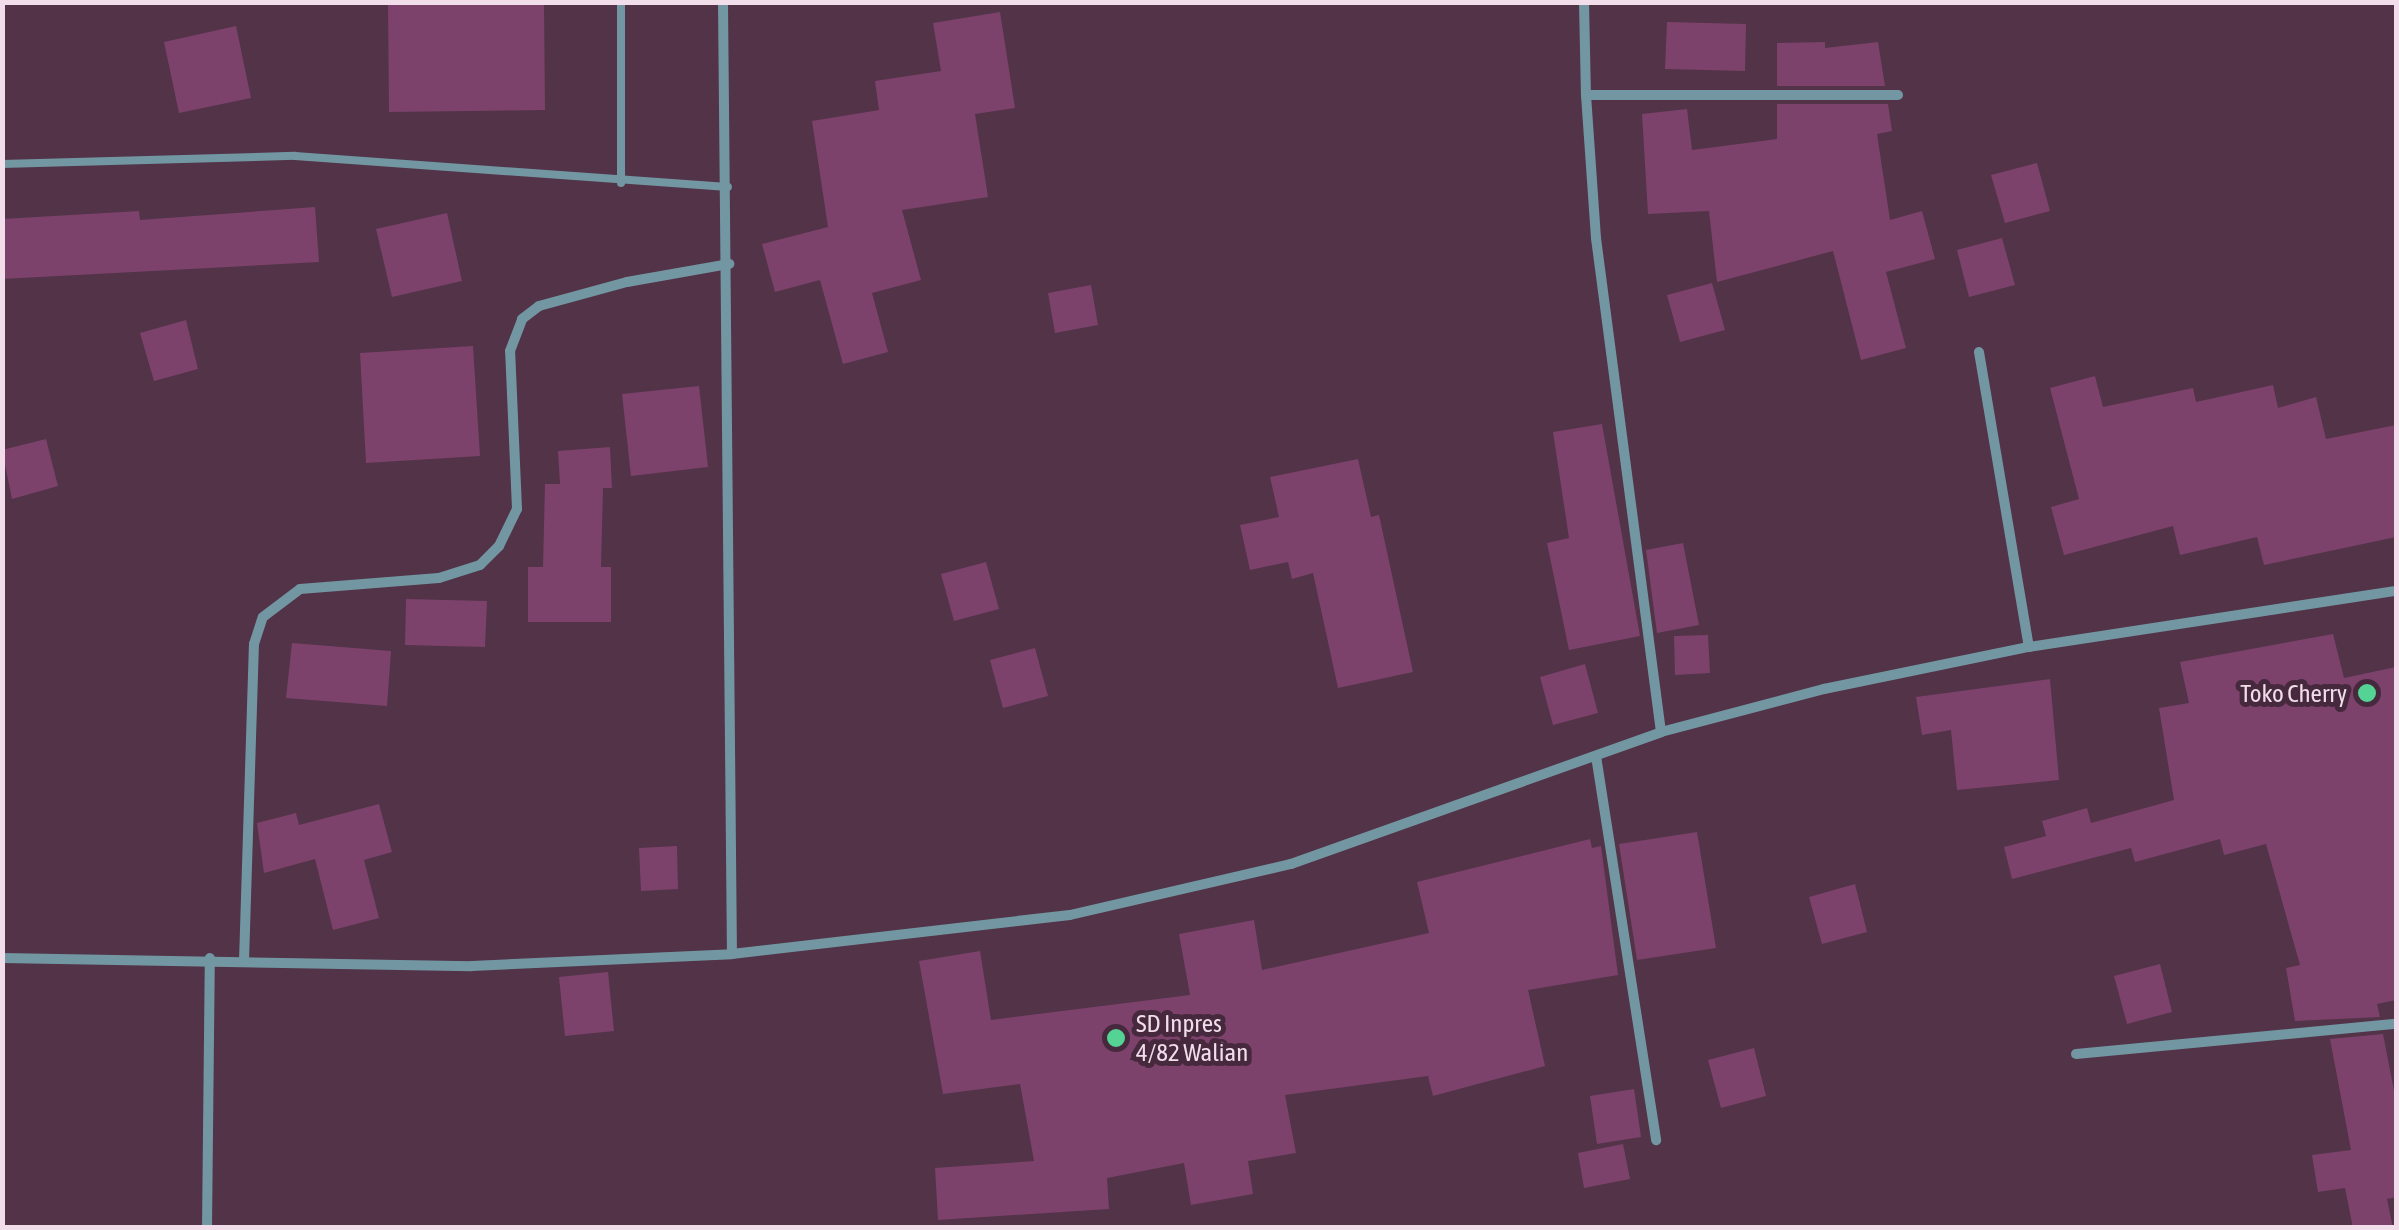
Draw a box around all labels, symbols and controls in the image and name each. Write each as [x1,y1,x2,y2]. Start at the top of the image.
place label: Toko Cherry [2240,678,2347,708]
marker: Toko Cherry [2356,682,2378,704]
place label: SD Inpres 4/82 Walian [1136,1009,1248,1068]
marker: SD Inpres 4/82 Walian [1105,1027,1127,1049]

